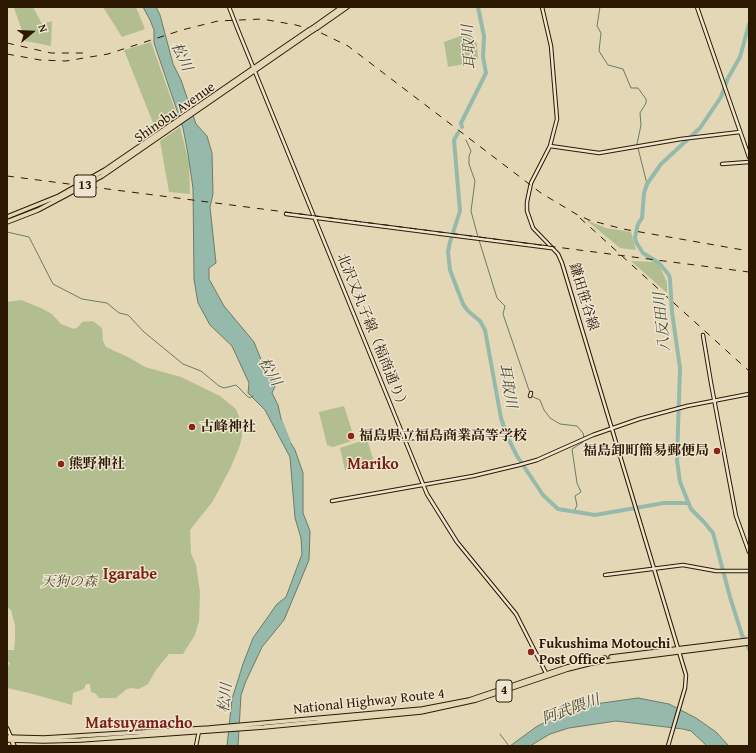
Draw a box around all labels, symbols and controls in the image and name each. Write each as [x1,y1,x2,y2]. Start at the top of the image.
north arrow [12,12,52,52]
text: N [35,22,52,34]
water label: 耳取川 [459,24,481,70]
water label: 松川 [167,40,195,74]
street label: Shinobu Avenue [131,79,219,147]
road number: 13 [74,175,96,197]
street label: 北沢又丸子線（福商通り） [333,251,411,413]
street label: 鎌田笹谷線 [565,261,601,333]
water label: 八反田川 [651,291,675,353]
water label: 松川 [254,355,284,389]
water label: 耳取川 [494,362,520,410]
place label: 古峰神社 [200,419,256,435]
marker: 古峰神社 [187,422,197,432]
place label: 福島県立福島商業高等学校 [359,428,527,444]
marker: 福島県立福島商業高等学校 [346,431,356,441]
place label: 福島卸町簡易郵便局 [583,443,709,459]
marker: 福島卸町簡易郵便局 [712,446,722,456]
district label: Mariko [347,455,399,475]
place label: 熊野神社 [69,456,125,472]
marker: 熊野神社 [56,459,66,469]
district label: Igarabe [103,565,157,585]
park label: 天狗の森 [41,574,97,590]
place label: Fukushima Motouchi Post Office [539,636,670,668]
marker: Fukushima Motouchi Post Office [526,647,536,657]
road number: 4 [496,680,512,702]
water label: 松川 [215,682,237,714]
street label: National Highway Route 4 [293,686,445,718]
water label: 阿武隈川 [540,691,602,729]
district label: Matsuyamacho [85,714,193,734]

